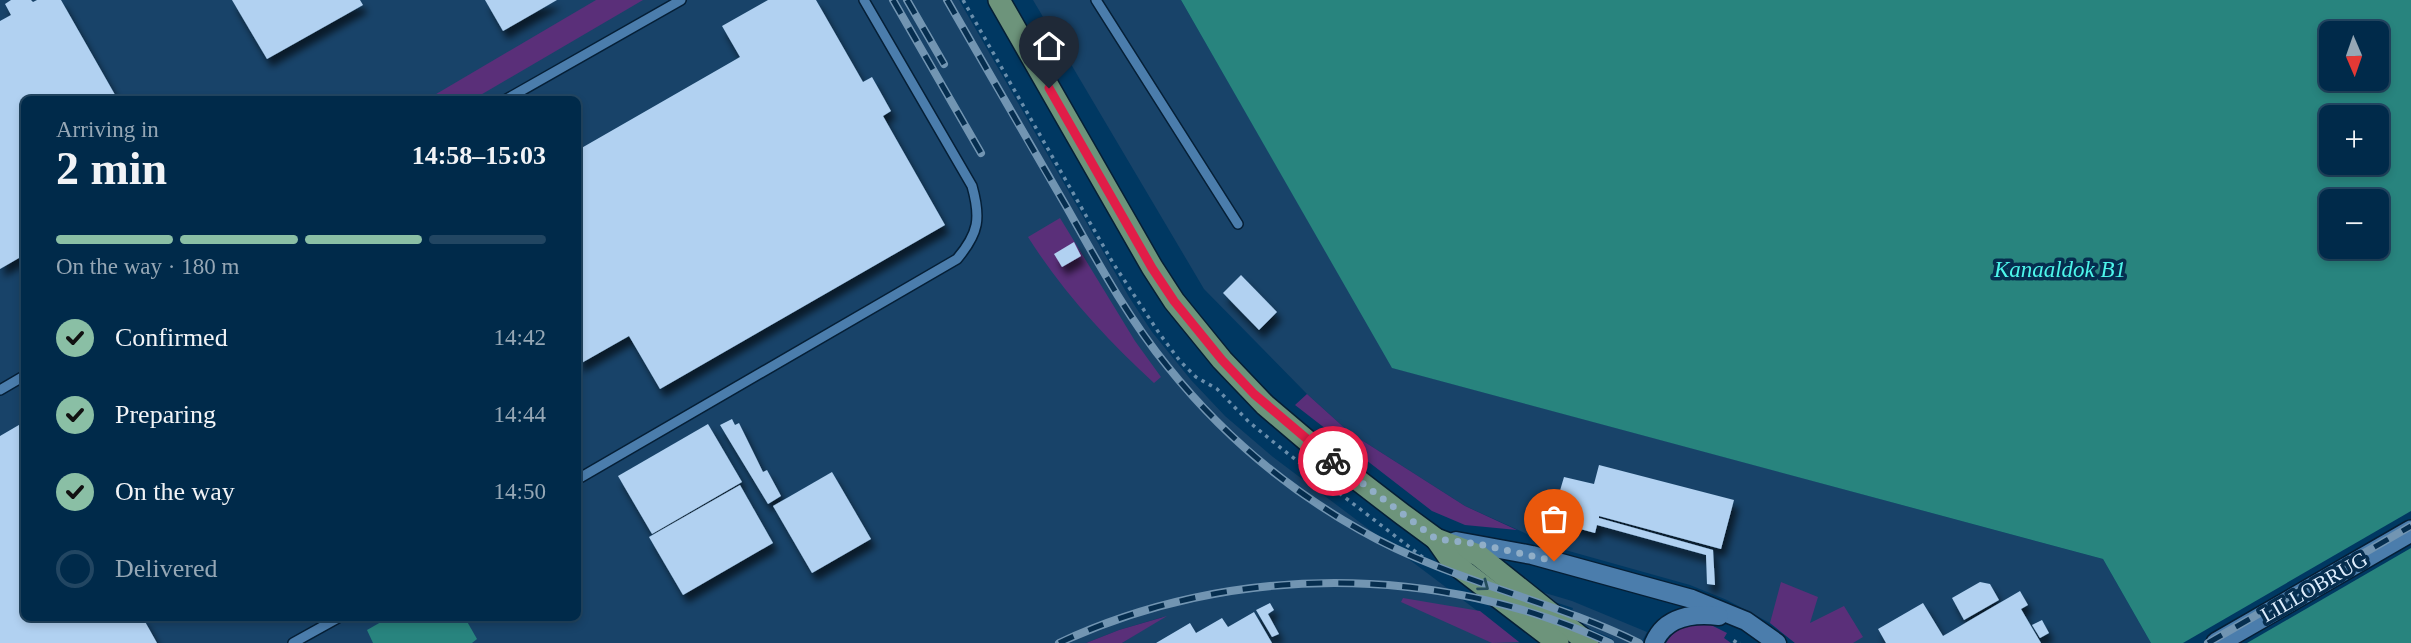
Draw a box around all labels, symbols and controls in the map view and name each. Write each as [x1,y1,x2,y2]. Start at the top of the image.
pin [1019,16,1079,88]
north arrow [2319,21,2389,91]
map controls [2319,21,2389,259]
icon: home [1030,27,1068,65]
button: + [2319,105,2389,175]
text: Arriving in [56,117,159,142]
text: 14:58–15:03 [412,141,546,170]
text: 2 min [56,143,167,194]
button: − [2319,189,2389,259]
text: On the way · 180 m [56,254,239,279]
water label: Kanaaldok B1 [1993,257,2126,282]
icon: check [56,319,94,357]
text: Confirmed [115,323,228,352]
text: 14:42 [494,325,546,350]
icon: check [56,396,94,434]
text: Preparing [115,400,216,429]
text: 14:44 [494,402,546,427]
courier [1298,426,1368,496]
icon: bike [1314,442,1352,480]
icon: check [56,473,94,511]
text: On the way [115,477,235,506]
text: 14:50 [494,479,546,504]
pin [1524,489,1584,561]
icon: bag [1535,500,1573,538]
street label: LILLOBRUG [2256,547,2372,627]
text: Delivered [115,554,218,583]
one-way arrow [1476,578,1489,591]

